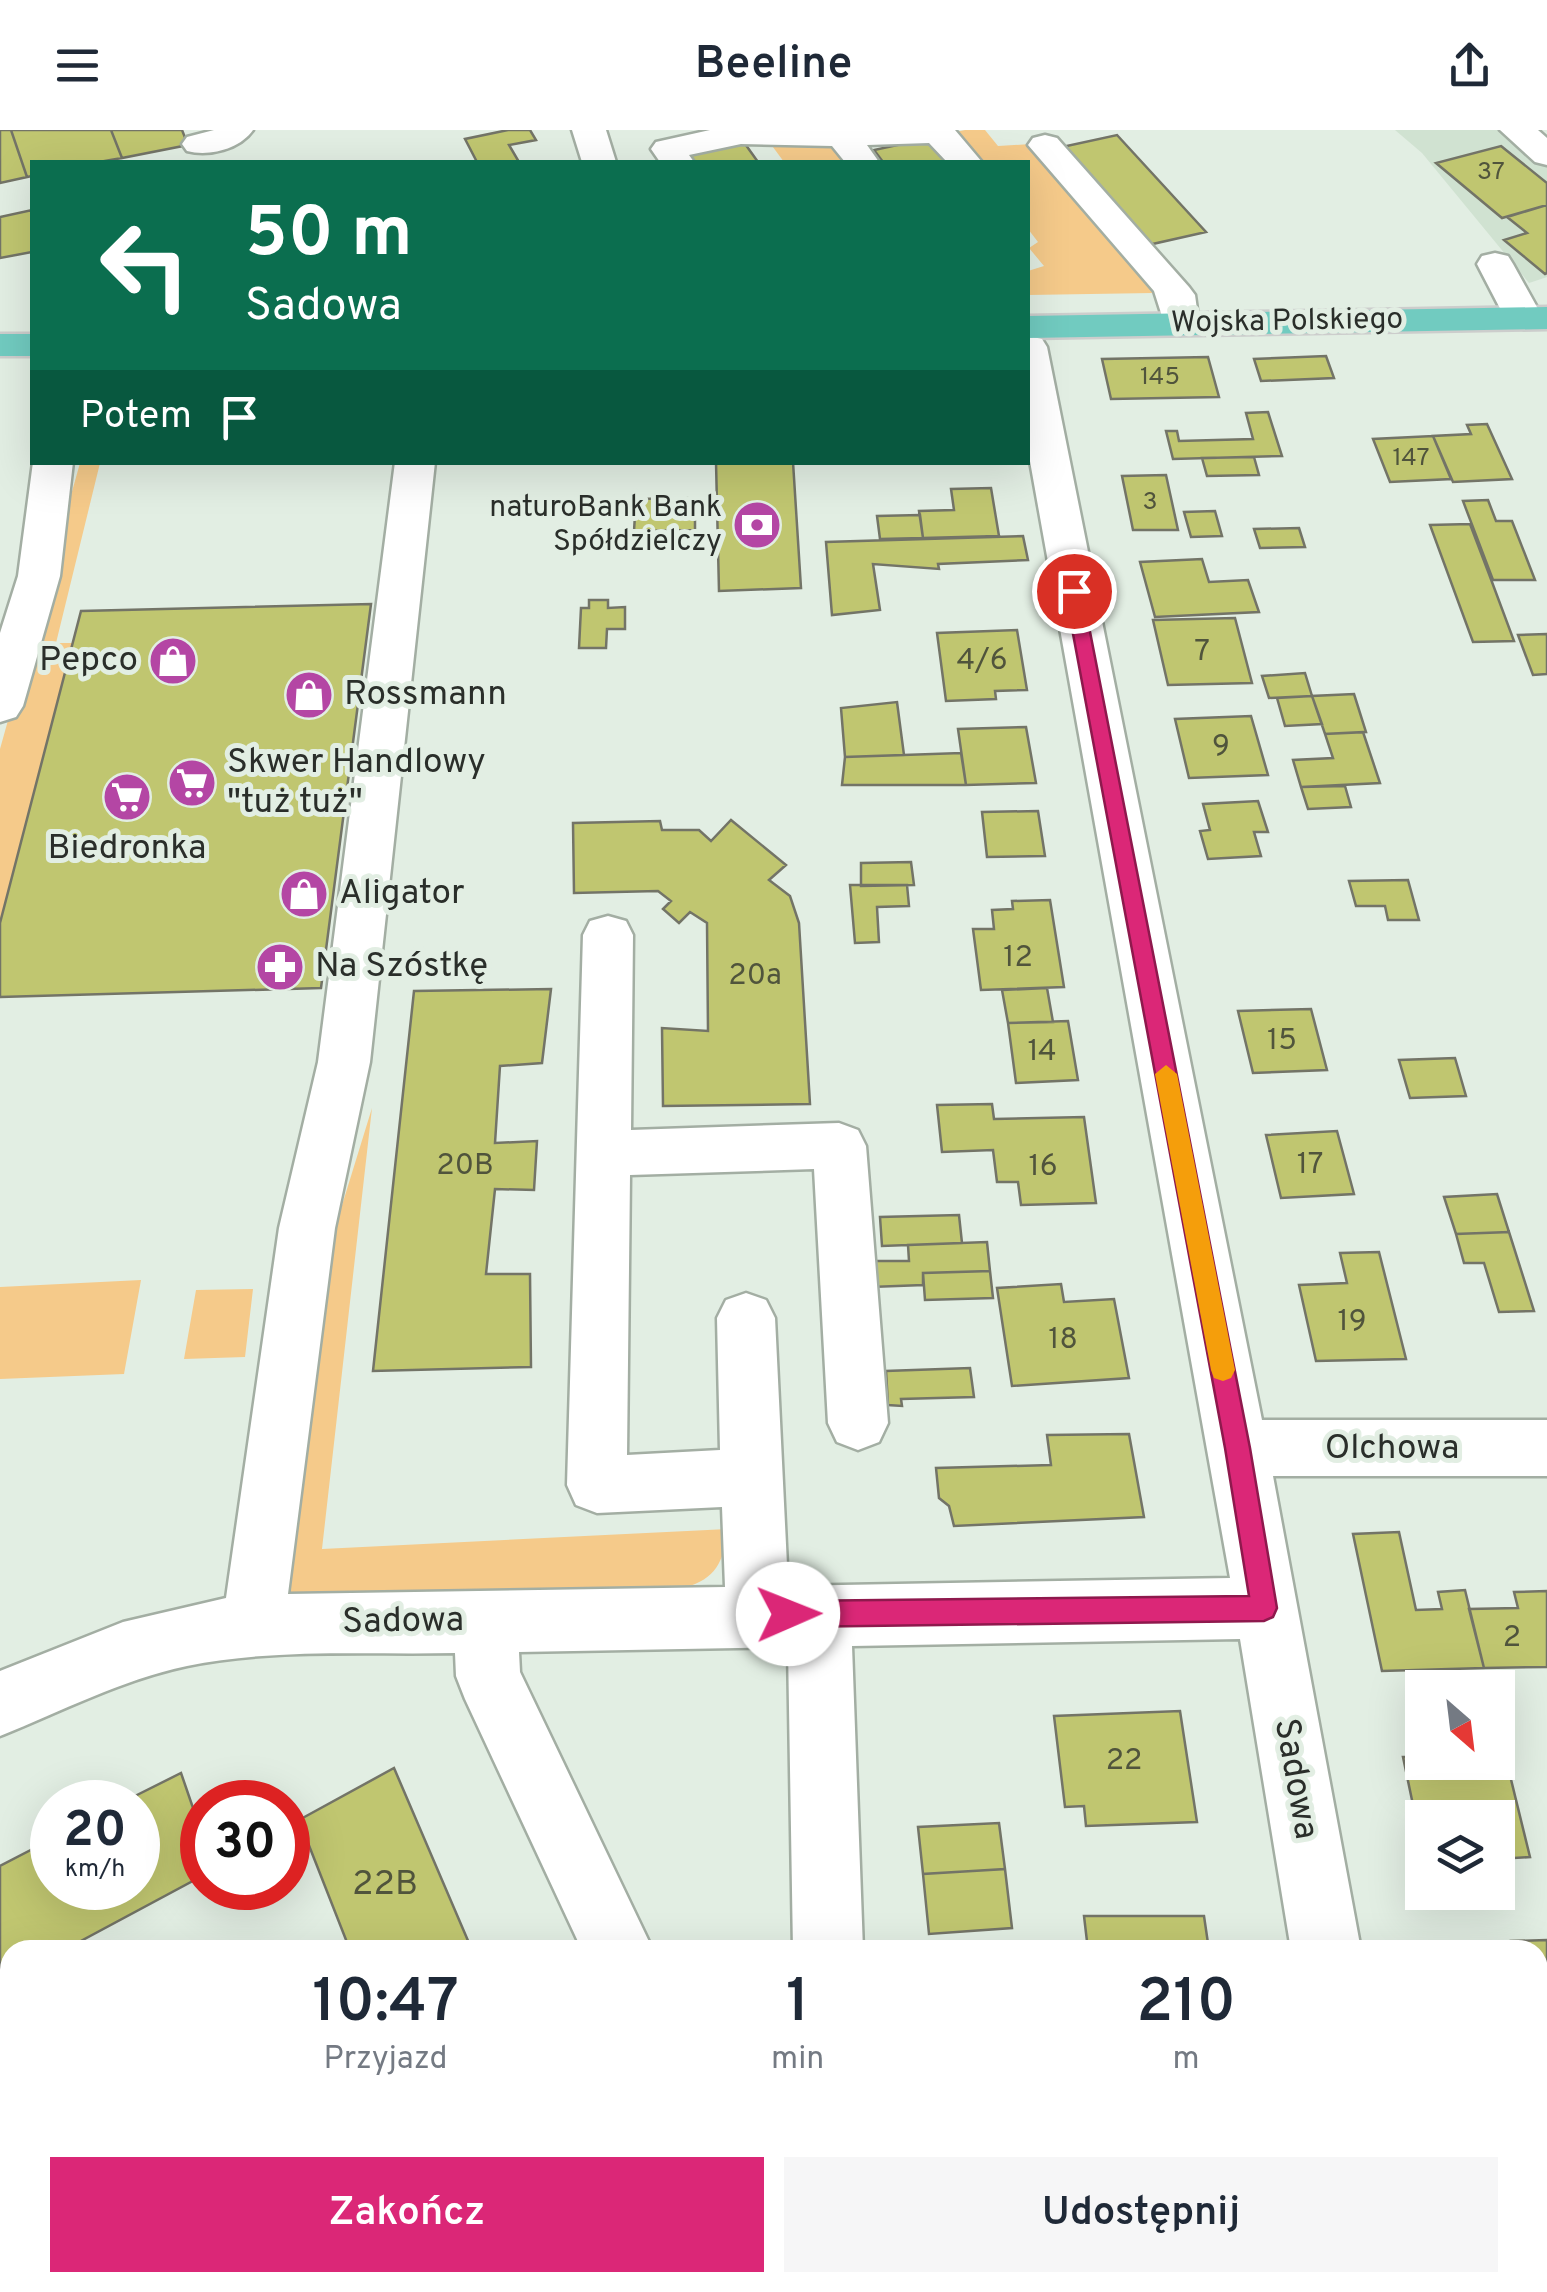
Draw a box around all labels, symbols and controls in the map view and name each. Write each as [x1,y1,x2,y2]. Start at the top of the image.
text: Beeline [695,37,852,94]
icon: menu [50,38,105,93]
icon: share [1442,38,1497,93]
house number: 37 [1477,157,1505,189]
text: 50 m [245,192,412,281]
icon: left [80,200,210,330]
text: Sadowa [245,279,402,336]
street label: Wojska Polskiego [1170,301,1404,343]
house number: 145 [1140,362,1180,394]
icon: arrive [212,390,267,445]
text: Potem [80,393,192,442]
house number: 147 [1392,443,1430,475]
house number: 3 [1142,487,1158,519]
place label: naturoBank Bank Spółdzielczy [489,490,722,561]
bank icon: naturoBank Bank Spółdzielczy [731,499,783,551]
pin [1032,549,1117,634]
icon: arrive [1047,564,1102,619]
house number: 7 [1194,634,1210,671]
shop icon: Pepco [147,635,199,687]
place label: Pepco [39,639,138,683]
house number: 4/6 [956,643,1008,680]
shop icon: Rossmann [283,669,335,721]
place label: Rossmann [344,673,507,717]
house number: 9 [1212,729,1230,766]
place label: Skwer Handlowy "tuż tuż" [227,741,486,825]
supermarket icon: Skwer Handlowy "tuż tuż" [166,757,218,809]
supermarket icon: Biedronka [101,771,153,823]
place label: Biedronka [48,827,206,871]
shop icon: Aligator [278,868,330,920]
place label: Aligator [339,872,465,916]
house number: 12 [1003,940,1033,977]
pharmacy icon: Na Szóstkę [254,941,306,993]
place label: Na Szóstkę [315,945,488,989]
house number: 20a [728,958,782,995]
house number: 15 [1267,1023,1297,1060]
house number: 14 [1027,1034,1057,1071]
house number: 17 [1297,1147,1323,1184]
house number: 20B [436,1148,494,1185]
house number: 16 [1028,1149,1058,1186]
house number: 19 [1337,1304,1367,1341]
house number: 18 [1048,1322,1078,1359]
street label: Olchowa [1325,1427,1459,1471]
position arrow [736,1562,840,1666]
street label: Sadowa [342,1599,464,1645]
house number: 2 [1503,1620,1521,1657]
north arrow [1405,1670,1515,1780]
map controls [1405,1670,1515,1910]
street label: Sadowa [1263,1715,1327,1843]
house number: 22 [1106,1743,1142,1780]
speed limit sign: 30 [180,1780,310,1910]
button: layers [1405,1800,1515,1910]
text: 20 [63,1801,127,1864]
text: km/h [65,1854,125,1886]
house number: 22B [352,1863,418,1907]
text: 10:47 [312,1967,459,2043]
text: 1 [786,1967,809,2043]
text: 210 [1136,1967,1236,2043]
text: Przyjazd [324,2040,447,2080]
text: min [771,2040,824,2080]
text: m [1173,2040,1200,2080]
button: Zakończ [50,2157,764,2272]
button: Udostępnij [784,2157,1498,2272]

